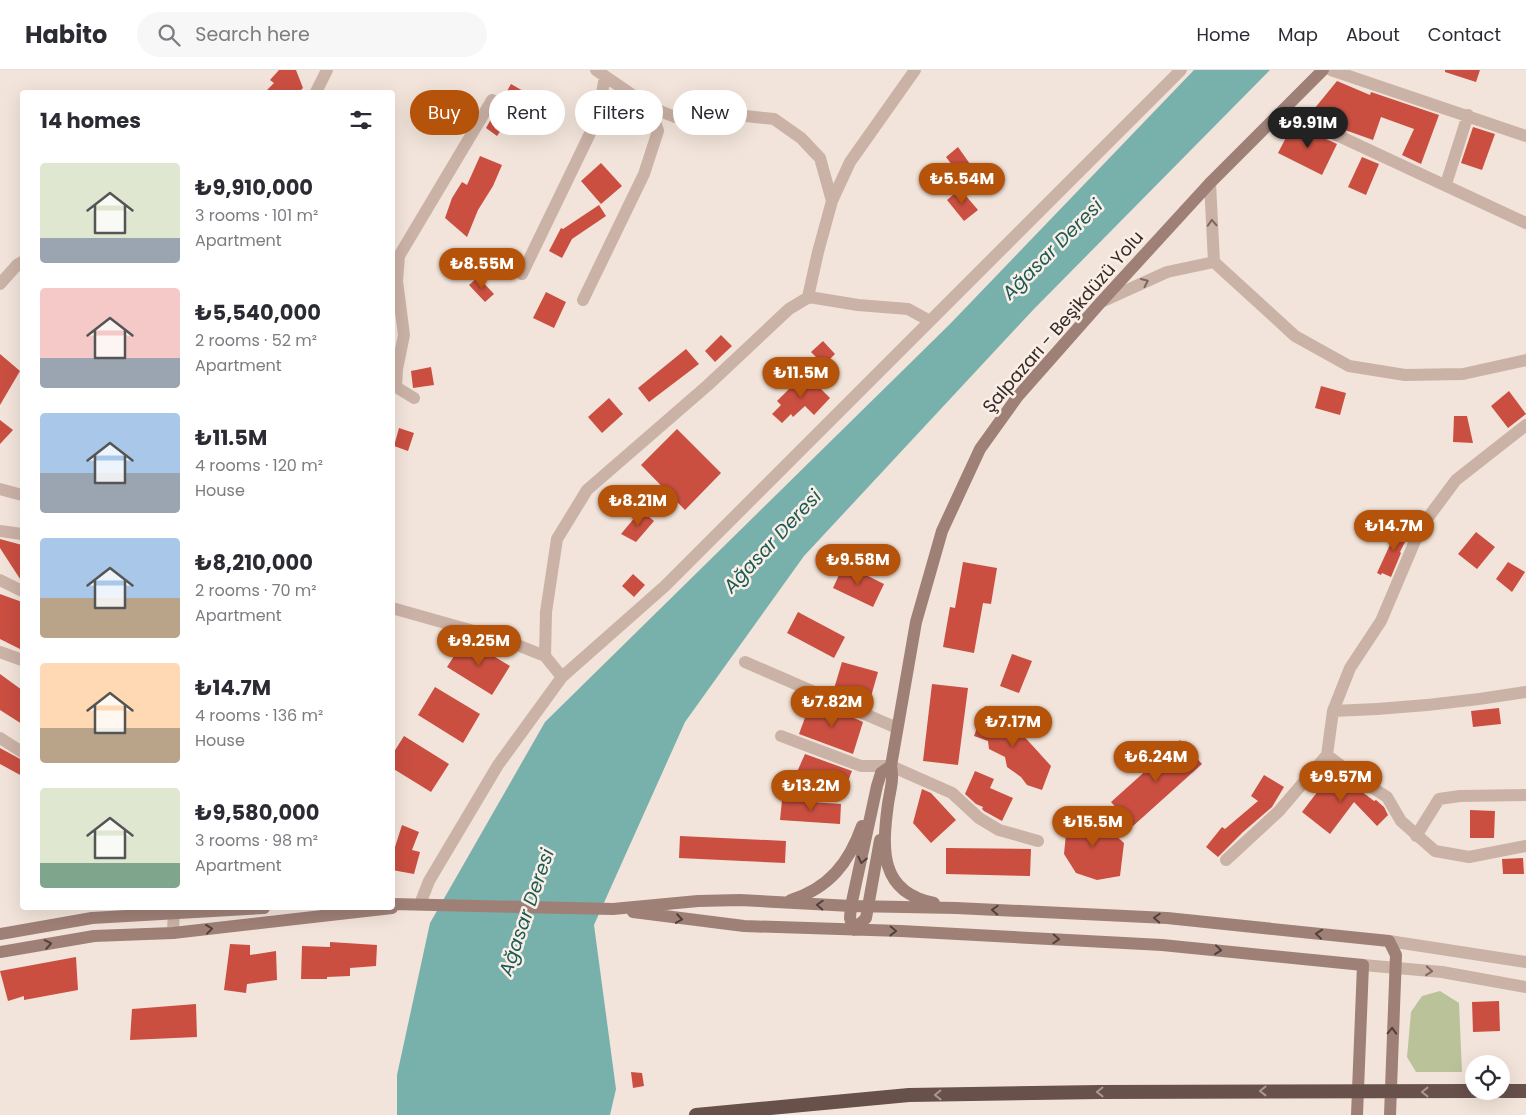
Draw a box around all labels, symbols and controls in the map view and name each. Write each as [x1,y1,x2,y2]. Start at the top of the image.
search box [137,12,487,57]
text: Habito [25,18,107,51]
icon: search [155,21,183,49]
text: Search here [195,21,310,48]
text: Home [1196,22,1250,47]
text: Map [1278,22,1318,47]
text: About [1346,22,1400,47]
text: Contact [1428,22,1501,47]
chip: Buy [410,90,479,135]
chip: Rent [489,90,565,135]
chip: Filters [575,90,663,135]
chip: New [673,90,747,135]
text: 14 homes [40,106,141,135]
icon: filters [347,106,375,134]
pin: ₺9.91M [1267,106,1349,149]
text: ₺9.91M [1279,111,1337,134]
pin: ₺5.54M [921,162,1003,205]
text: ₺5.54M [930,167,994,190]
text: ₺9,910,000 [195,173,313,202]
icon: home [80,183,140,243]
water label: Ağasar Deresi [995,193,1109,307]
text: 3 rooms · 101 m² [195,204,318,227]
one-way arrow [1207,218,1218,226]
street label: Şalpazarı - Beşikdüzü Yolu [976,225,1149,418]
text: Apartment [195,229,282,252]
pin: ₺8.55M [441,248,523,290]
text: ₺8.55M [450,252,514,275]
one-way arrow [1140,278,1149,288]
text: ₺5,540,000 [195,298,321,327]
icon: home [80,308,140,368]
text: 2 rooms · 52 m² [195,329,317,352]
text: Apartment [195,354,282,377]
pin: ₺11.5M [760,356,842,399]
text: ₺11.5M [774,361,828,384]
text: ₺11.5M [195,423,267,452]
icon: home [80,433,140,493]
text: 4 rooms · 120 m² [195,454,323,477]
text: House [195,479,245,502]
water label: Ağasar Deresi [717,483,828,600]
pin: ₺8.21M [597,484,679,527]
text: ₺8.21M [609,489,667,512]
pin: ₺14.7M [1353,510,1435,552]
text: ₺14.7M [1365,514,1423,537]
pin: ₺9.58M [817,544,899,586]
text: ₺8,210,000 [195,548,313,577]
text: ₺9.58M [826,548,890,571]
icon: home [80,558,140,618]
text: 2 rooms · 70 m² [195,579,317,602]
text: Apartment [195,604,282,627]
pin: ₺9.25M [438,624,520,667]
text: ₺9.25M [448,629,510,652]
text: ₺14.7M [195,673,271,702]
icon: home [80,683,140,743]
pin: ₺7.82M [791,686,873,728]
text: ₺7.82M [802,690,862,713]
text: 4 rooms · 136 m² [195,704,323,727]
pin: ₺7.17M [972,706,1054,748]
text: ₺7.17M [985,710,1041,733]
text: House [195,729,245,752]
pin: ₺6.24M [1115,740,1197,783]
text: ₺6.24M [1125,745,1187,768]
pin: ₺9.57M [1300,760,1382,803]
text: ₺9.57M [1310,765,1372,788]
pin: ₺13.2M [770,770,852,812]
text: ₺13.2M [782,774,840,797]
text: ₺9,580,000 [195,798,320,827]
pin: ₺15.5M [1052,806,1134,848]
icon: home [80,808,140,868]
text: ₺15.5M [1063,810,1123,833]
text: 3 rooms · 98 m² [195,829,318,852]
water label: Ağasar Deresi [492,845,561,980]
text: Apartment [195,854,282,877]
one-way arrow [857,856,868,865]
one-way arrow [816,899,824,910]
one-way arrow [991,904,999,915]
one-way arrow [1153,912,1161,923]
one-way arrow [675,913,683,924]
one-way arrow [206,924,214,935]
one-way arrow [890,926,897,936]
one-way arrow [1315,929,1323,940]
one-way arrow [1052,934,1060,945]
one-way arrow [44,939,52,949]
one-way arrow [1214,944,1222,955]
one-way arrow [1425,965,1433,976]
one-way arrow [1387,1027,1398,1035]
map controls [1465,1055,1510,1100]
button: locate [1465,1055,1510,1100]
one-way arrow [1258,1086,1266,1096]
one-way arrow [1421,1086,1429,1097]
one-way arrow [1096,1087,1104,1097]
one-way arrow [933,1089,941,1100]

